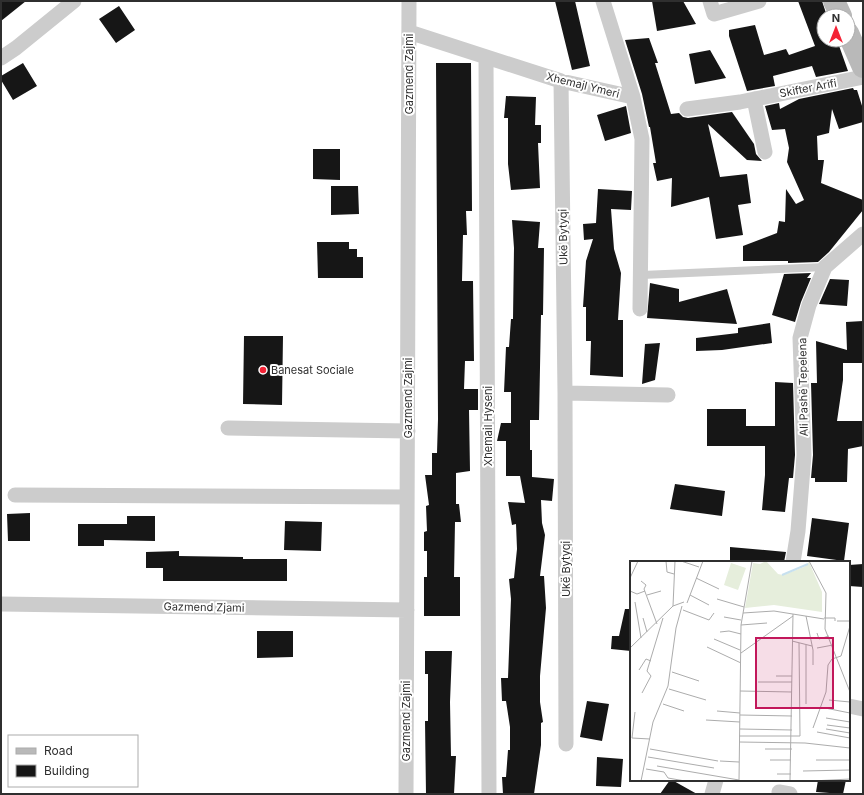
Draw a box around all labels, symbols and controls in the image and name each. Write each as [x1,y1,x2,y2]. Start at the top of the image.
north arrow [816,8,856,48]
text: N [832,11,840,25]
street label: Gazmend Zajmi [402,34,416,114]
street label: Xhemajl Ymeri [545,69,621,101]
street label: Skifter Arifi [778,76,838,100]
street label: Ukë Bytyqi [556,209,570,265]
street label: Ali Pashë Tepelena [795,338,811,436]
street label: Gazmend Zajmi [401,358,415,438]
place label: Banesat Sociale [271,363,354,377]
marker: Banesat Sociale [258,365,268,375]
street label: Xhemail Hyseni [481,386,495,466]
street label: Ukë Bytyqi [559,541,573,597]
inset map [630,561,850,781]
street label: Gazmend Zjami [163,599,245,615]
street label: Gazmend Zajmi [399,681,413,761]
legend [8,735,138,787]
text: Road [44,743,73,758]
text: Building [44,763,89,778]

